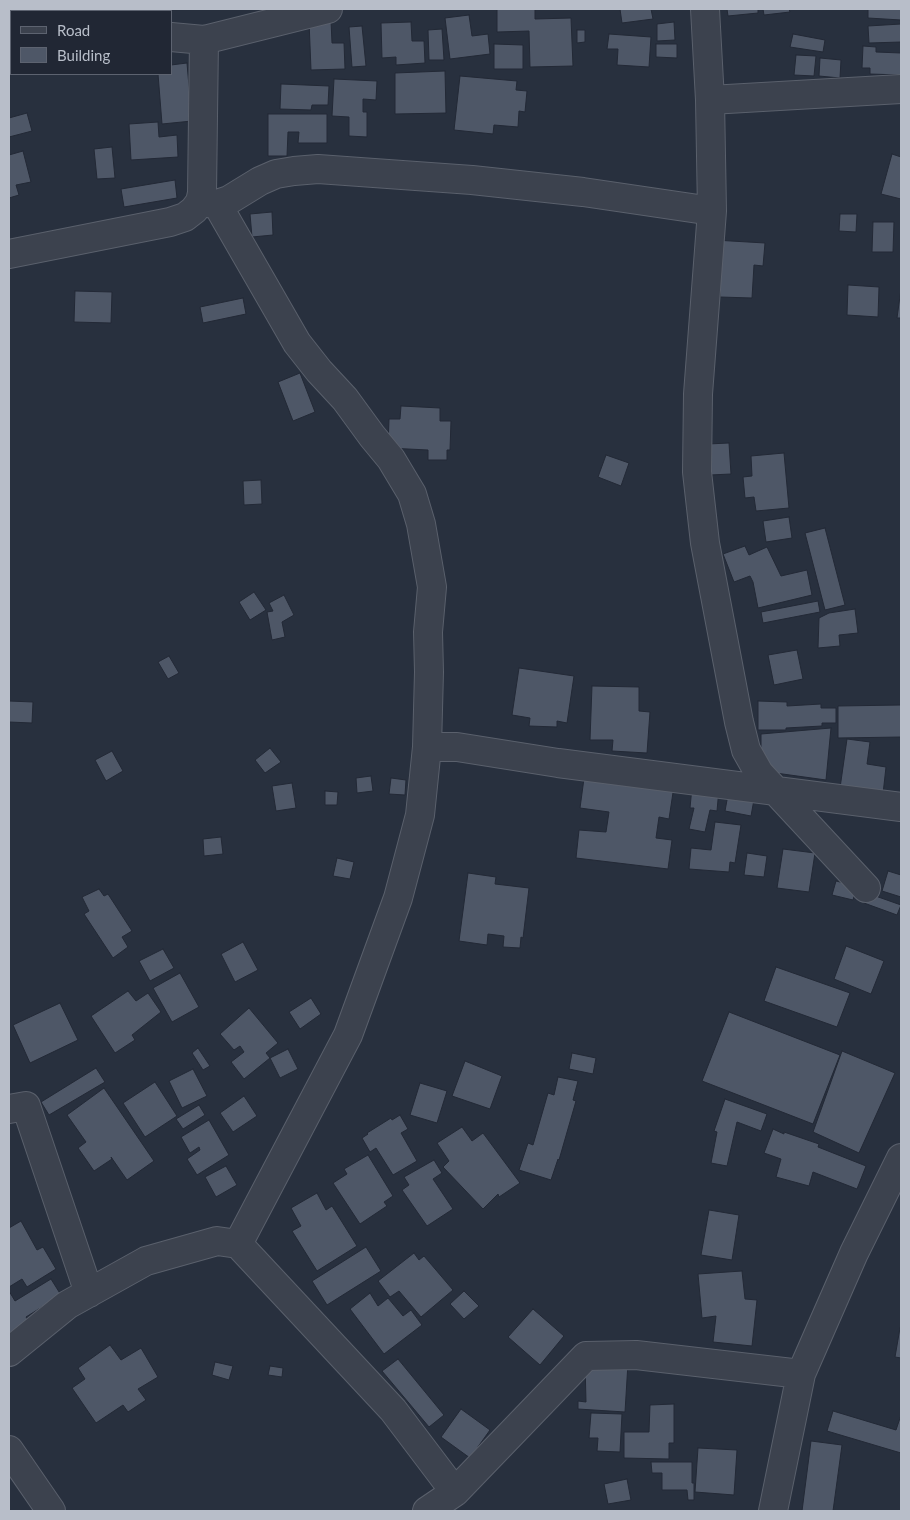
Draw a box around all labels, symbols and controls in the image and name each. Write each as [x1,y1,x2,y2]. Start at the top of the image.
legend [10,10,172,75]
text: Road [57,21,90,39]
text: Building [57,46,110,64]

